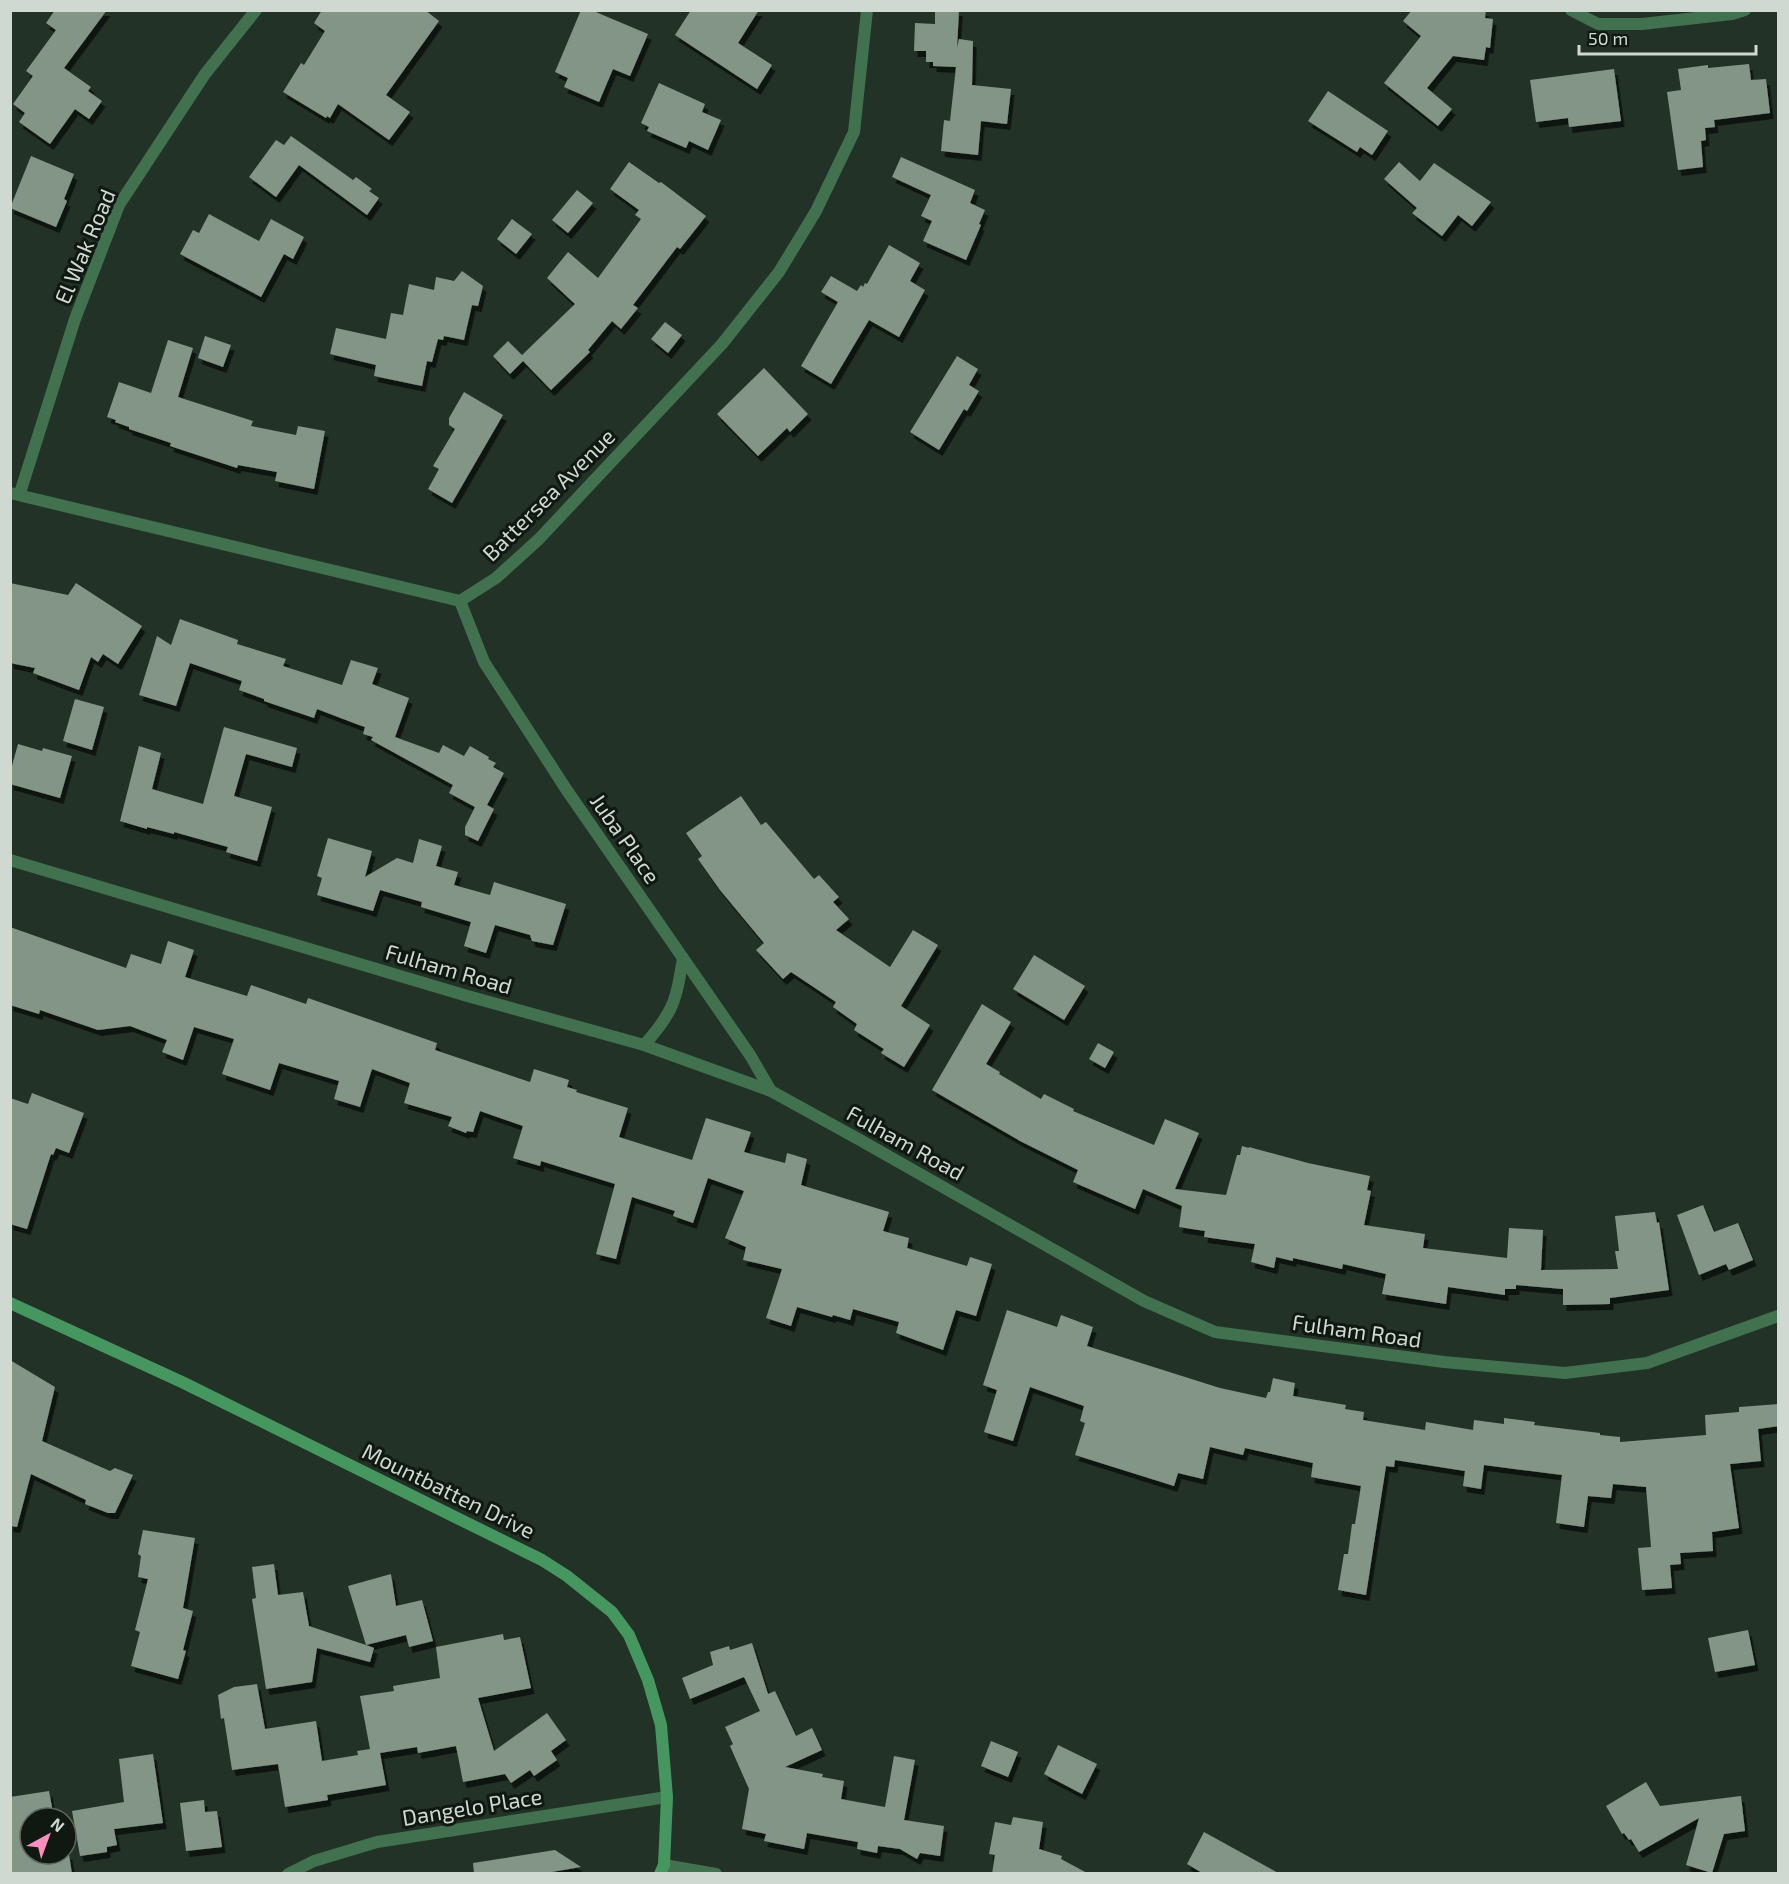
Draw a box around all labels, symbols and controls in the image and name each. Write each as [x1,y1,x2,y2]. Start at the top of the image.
scale bar [1579,18,1756,56]
text: 50 m [1588,27,1628,49]
street label: El Wak Road [48,185,120,307]
street label: Battersea Avenue [476,422,620,566]
street label: Juba Place [586,788,666,888]
street label: Fulham Road [383,938,515,998]
street label: Fulham Road [843,1099,969,1185]
street label: Fulham Road [1291,1308,1423,1352]
street label: Mountbatten Drive [359,1437,539,1543]
street label: Dangelo Place [400,1782,544,1830]
north arrow [18,1806,78,1866]
text: N [48,1813,69,1835]

